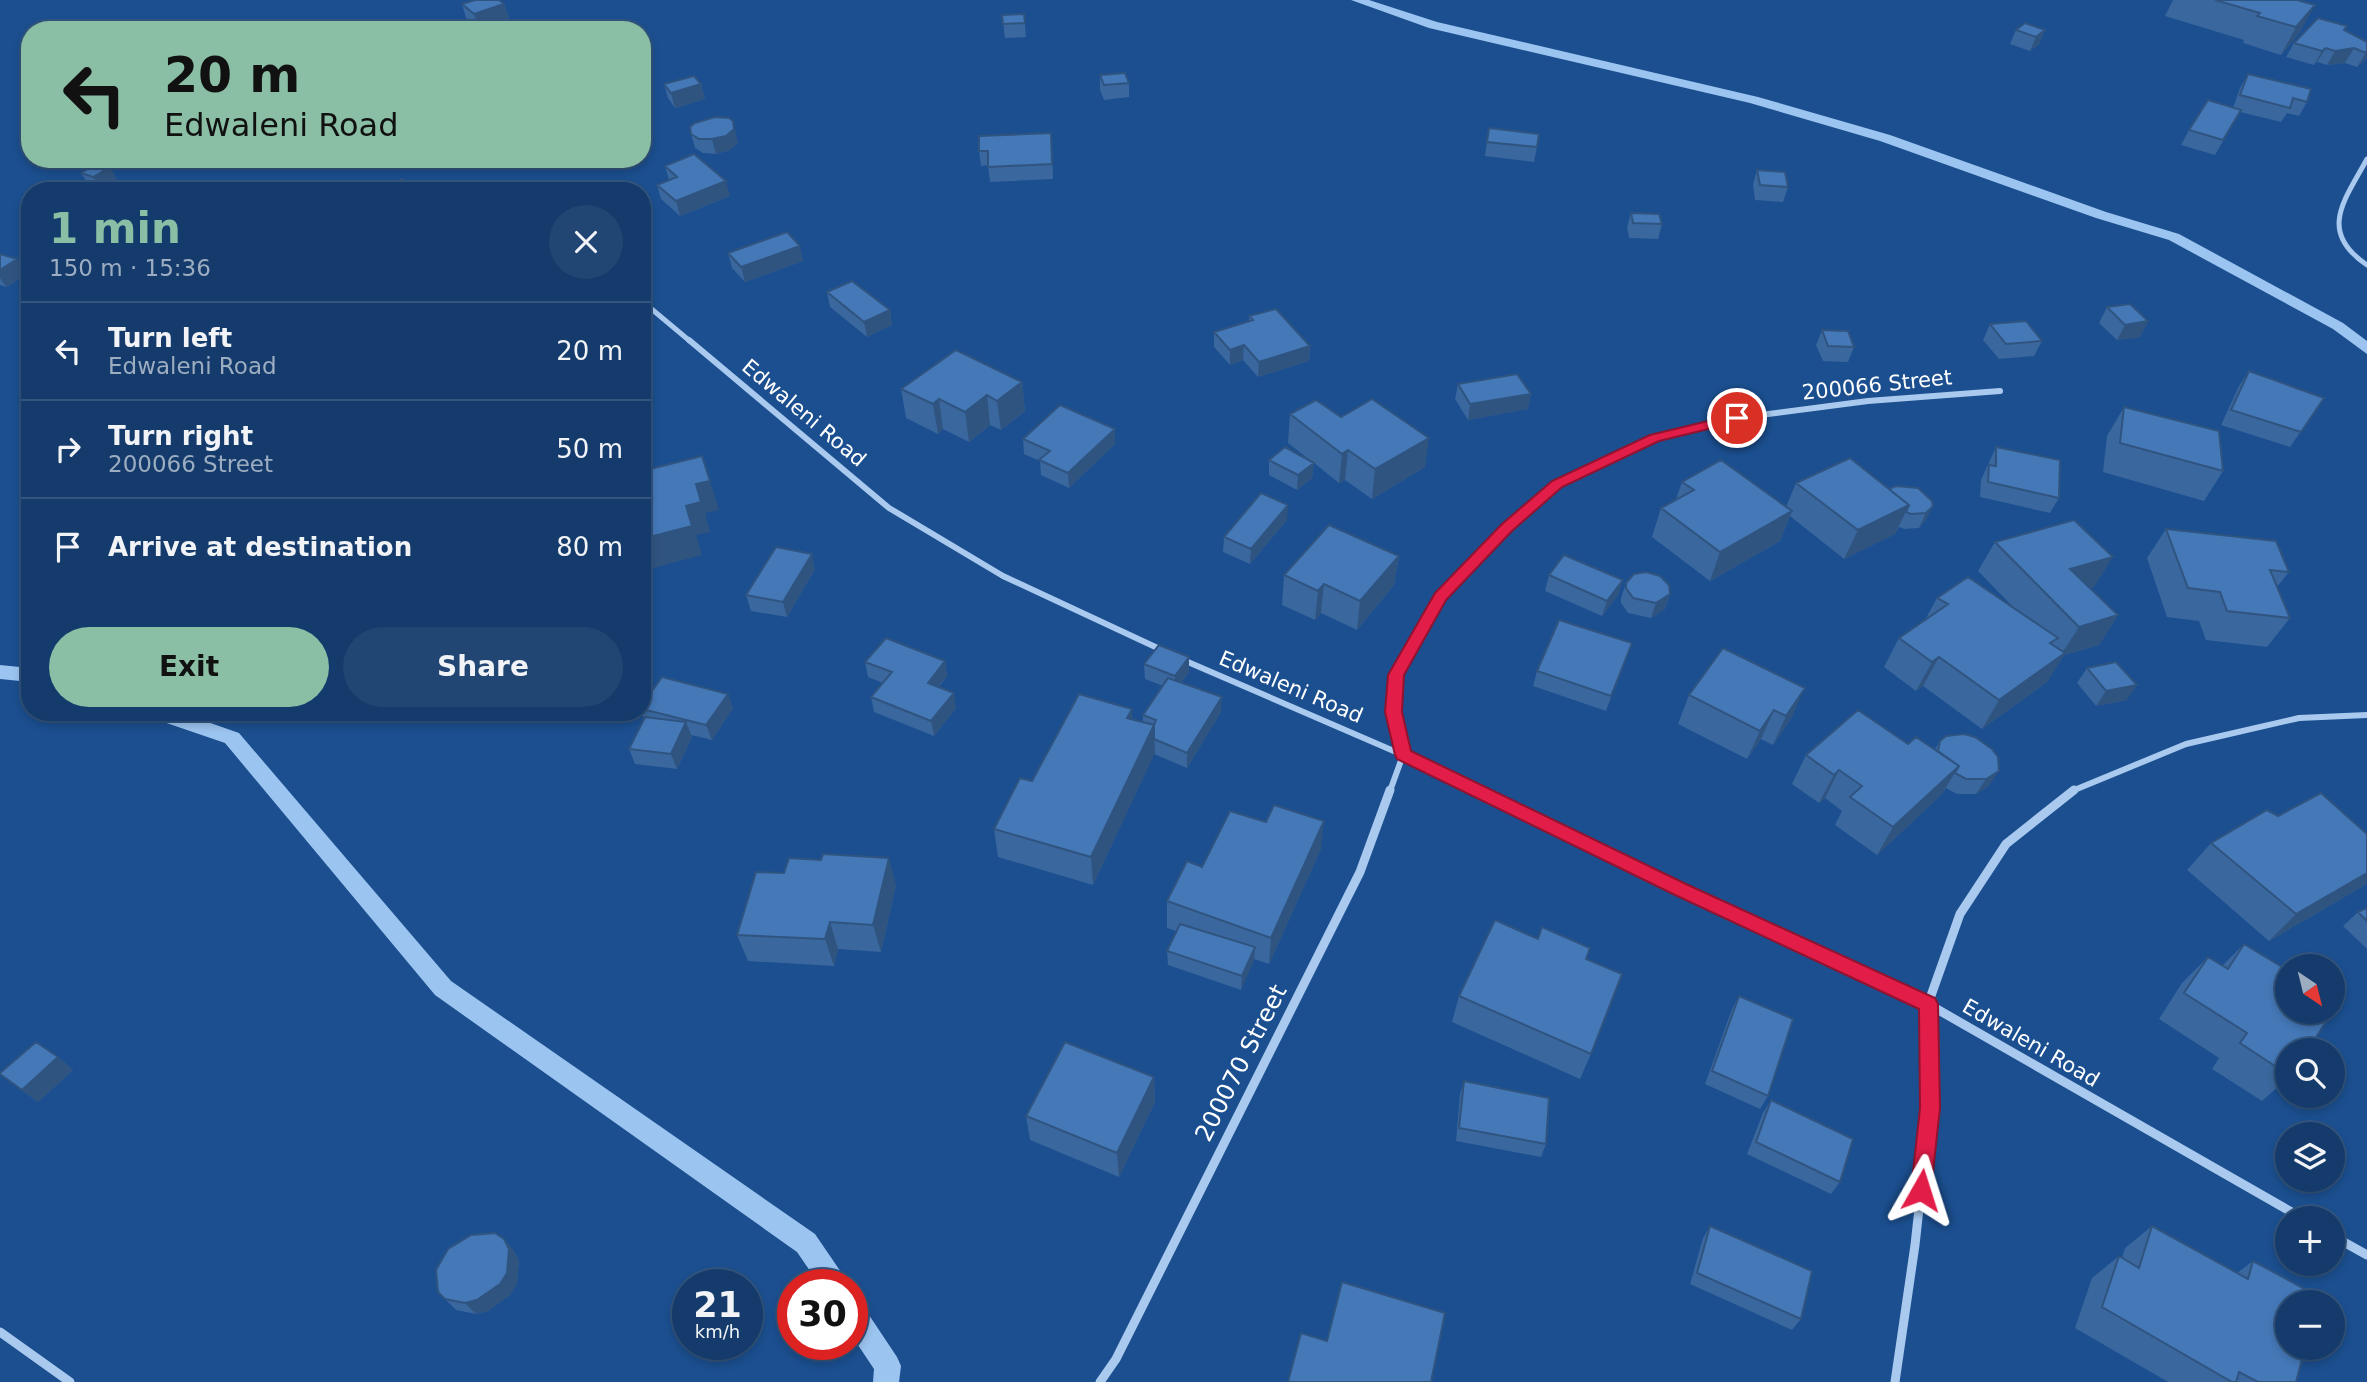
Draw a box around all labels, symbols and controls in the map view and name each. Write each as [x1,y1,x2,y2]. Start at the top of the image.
text: 20 m [164,47,300,104]
icon: left [49,49,140,140]
text: Edwaleni Road [164,106,399,144]
text: 1 min [49,204,181,253]
button: close [549,205,623,279]
text: 150 m · 15:36 [49,255,211,281]
text: Turn left [108,323,232,353]
icon: left [49,332,87,370]
text: 20 m [556,336,623,366]
text: Edwaleni Road [108,353,277,379]
street label: Edwaleni Road [737,354,871,472]
street label: 200066 Street [1801,365,1953,405]
pin [1707,388,1767,448]
icon: arrive [1718,399,1756,437]
text: Turn right [108,421,253,451]
icon: right [49,430,87,468]
text: 50 m [556,434,623,464]
text: 200066 Street [108,451,273,477]
icon: arrive [49,528,87,566]
text: Arrive at destination [108,532,412,562]
text: 80 m [556,532,623,562]
button: Exit [49,627,329,707]
button: Share [343,627,623,707]
street label: Edwaleni Road [1215,646,1367,728]
north arrow [2275,954,2345,1024]
map controls [2275,954,2345,1360]
street label: 200070 Street [1189,980,1293,1146]
street label: Edwaleni Road [1958,994,2104,1092]
button: search [2275,1038,2345,1108]
button: layers [2275,1122,2345,1192]
position arrow [1884,1153,1958,1227]
button: + [2275,1206,2345,1276]
speed limit sign: 30 [777,1269,868,1360]
text: 21 [693,1285,742,1325]
button: − [2275,1290,2345,1360]
text: km/h [695,1321,740,1342]

